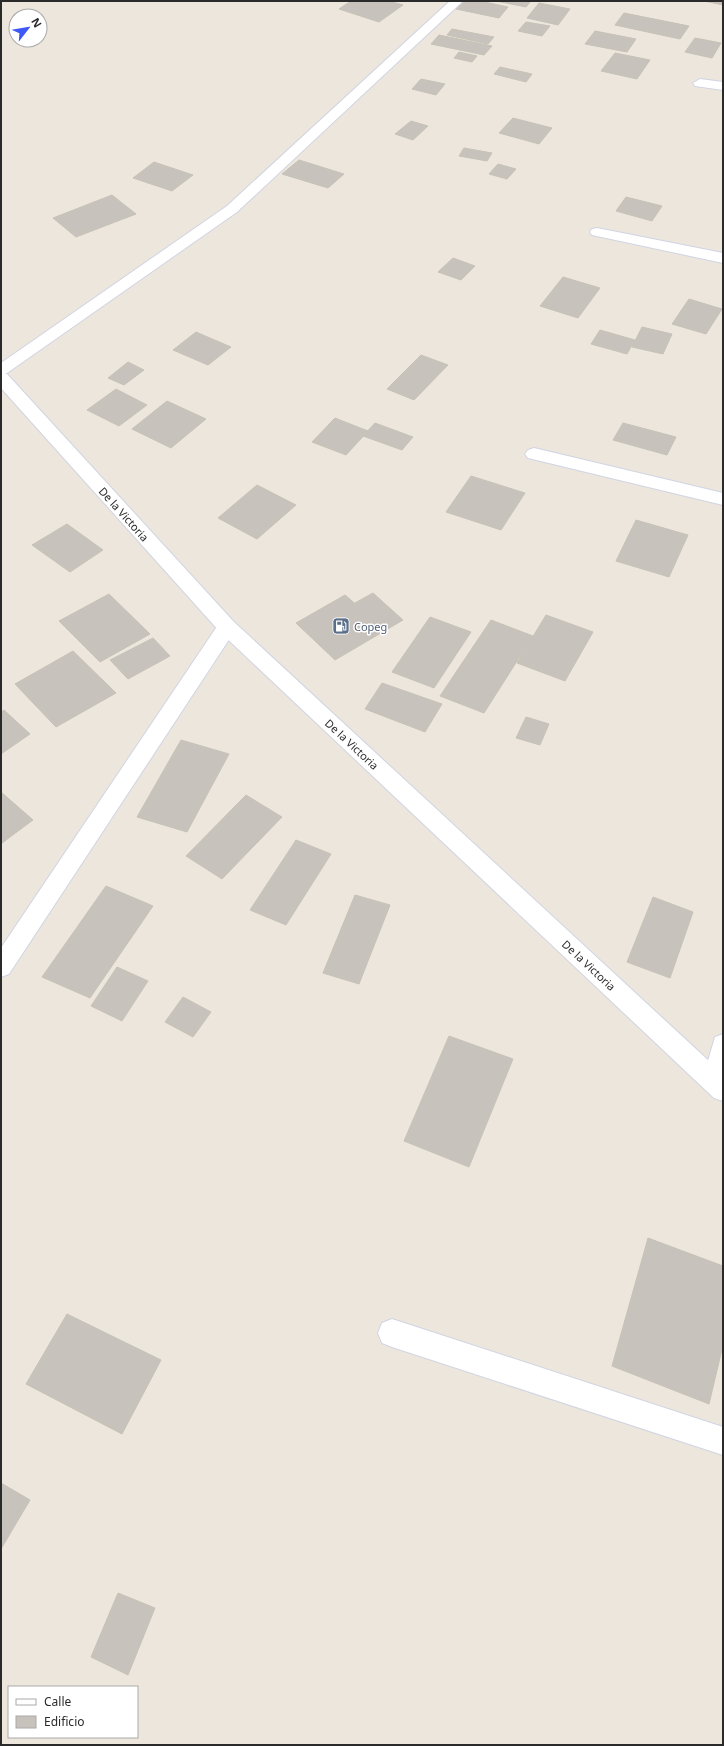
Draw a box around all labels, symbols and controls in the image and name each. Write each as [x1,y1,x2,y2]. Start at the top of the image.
north arrow [8,8,48,48]
text: N [28,15,46,30]
street label: De la Victoria [96,484,152,544]
fuel station icon: Copeg [331,616,351,636]
place label: Copeg [354,619,387,634]
street label: De la Victoria [322,715,382,773]
street label: De la Victoria [559,936,619,994]
legend [8,1686,138,1738]
text: Calle [44,1693,72,1710]
text: Edificio [44,1713,85,1730]

